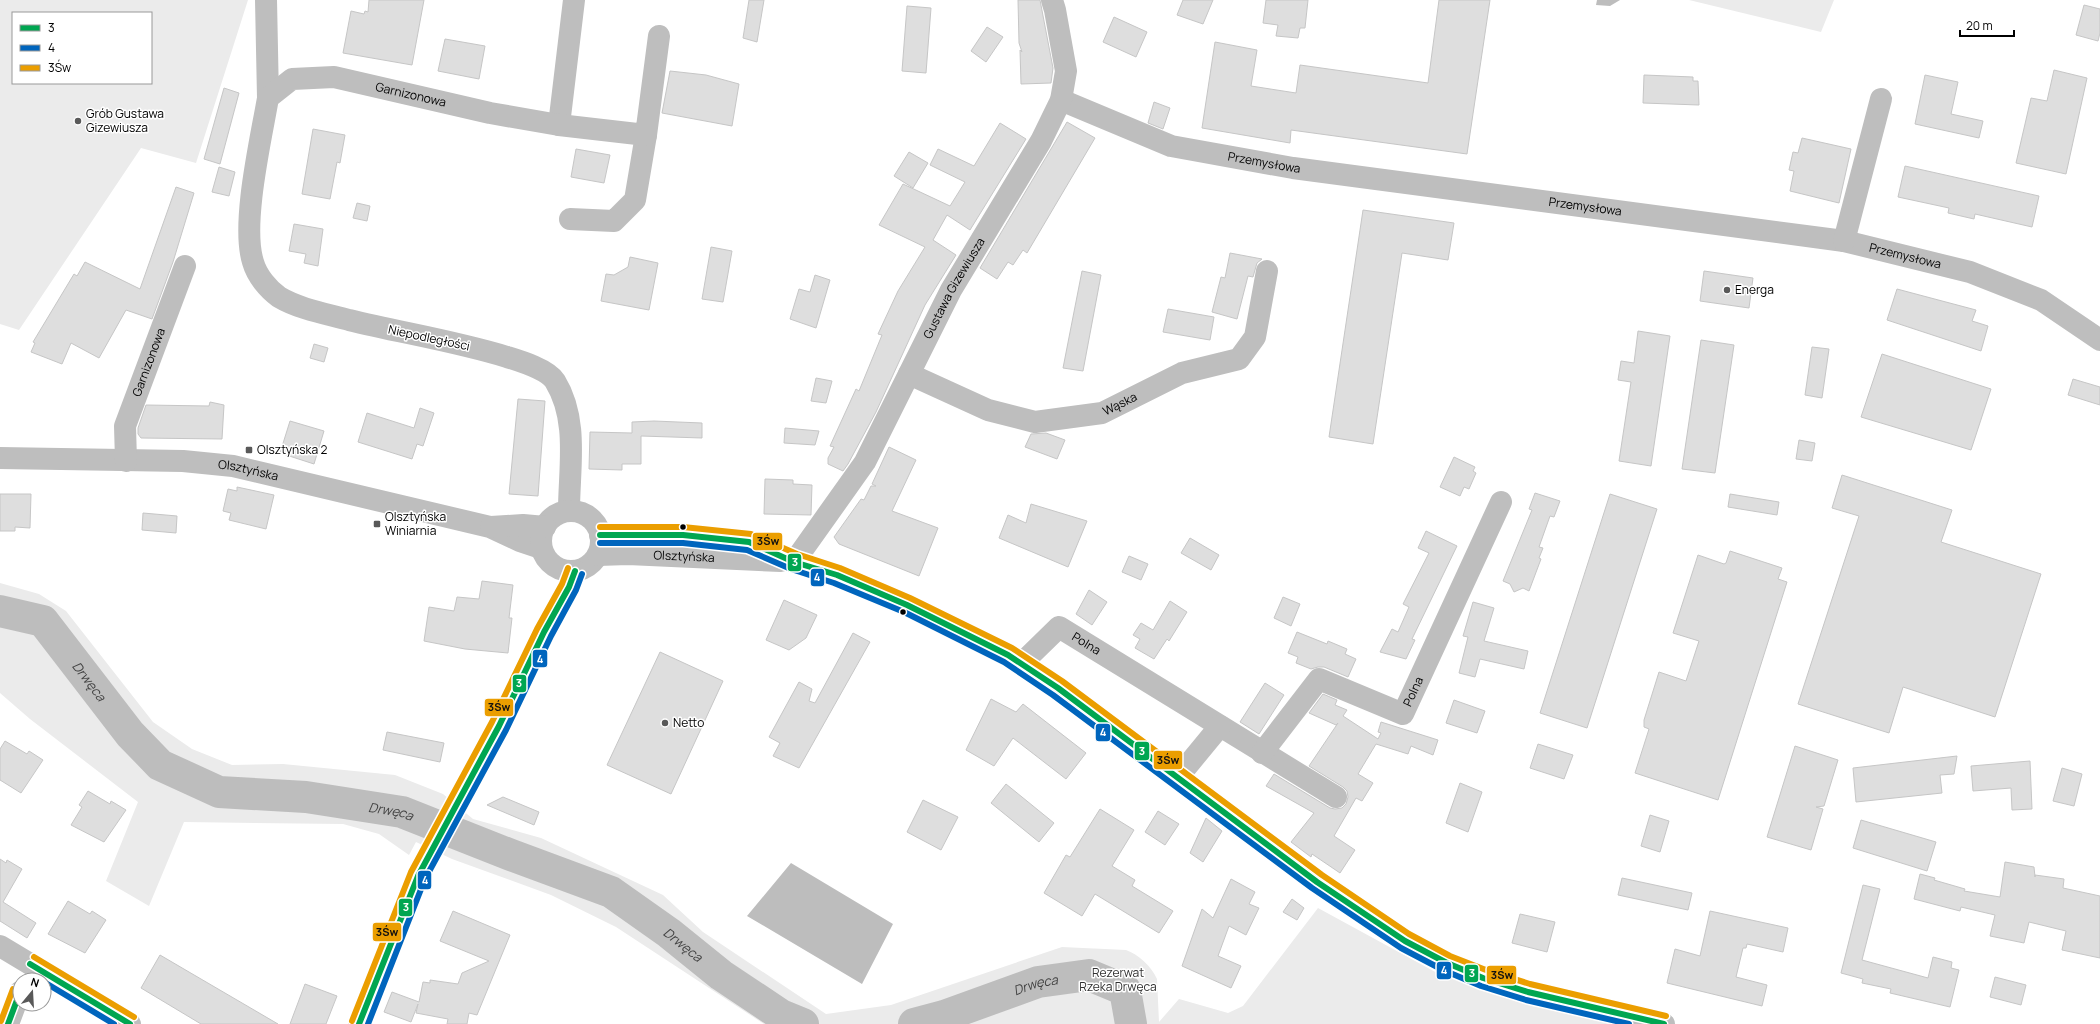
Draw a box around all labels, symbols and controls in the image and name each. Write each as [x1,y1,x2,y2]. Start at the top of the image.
legend [12,12,152,84]
scale bar [1960,12,2014,38]
text: 20 m [1966,17,1993,34]
text: 3 [48,19,55,36]
text: 4 [48,39,55,56]
text: 3Św [48,59,71,76]
street label: Garnizonowa [374,78,448,111]
place label: Grób Gustawa Gizewiusza [86,105,164,136]
marker: Grób Gustawa Gizewiusza [73,116,83,126]
street label: Przemysłowa [1227,147,1302,177]
street label: Przemysłowa [1548,193,1623,219]
street label: Gustawa Gizewiusza [919,234,989,341]
street label: Przemysłowa [1868,239,1943,273]
place label: Energa [1735,281,1774,298]
marker: Energa [1722,285,1732,295]
street label: Niepodległości [387,321,471,354]
street label: Garnizonowa [128,326,169,399]
street label: Wąska [1100,388,1140,419]
place label: Olsztyńska 2 [257,441,328,458]
marker: Olsztyńska 2 [244,445,254,455]
street label: Olsztyńska [217,456,280,484]
place label: Olsztyńska Winiarnia [385,508,446,539]
marker: Olsztyńska Winiarnia [372,519,382,529]
unlabelled marker [678,522,688,532]
line badge: 3Św [752,532,783,551]
text: 3Św [757,533,779,548]
street label: Olsztyńska [653,546,715,566]
line badge: 3 [787,553,802,572]
text: 3 [792,554,798,569]
line badge: 4 [810,568,825,587]
text: 4 [814,569,821,584]
unlabelled marker [898,607,908,617]
street label: Polna [1069,628,1104,659]
line badge: 4 [532,649,548,668]
text: 4 [537,651,544,666]
water label: Drwęca [68,658,111,705]
line badge: 3 [512,674,527,693]
street label: Polna [1399,674,1427,709]
text: 3 [516,675,522,690]
line badge: 3Św [484,698,514,717]
text: 3Św [488,699,510,714]
place label: Netto [673,714,704,731]
marker: Netto [660,718,670,728]
line badge: 4 [1095,723,1111,742]
text: 4 [1100,724,1107,739]
line badge: 3 [1134,741,1150,761]
text: 3 [1139,743,1145,758]
line badge: 3Św [1153,750,1183,770]
text: 3Św [1157,752,1179,767]
water label: Drwęca [367,798,417,825]
line badge: 4 [417,870,432,890]
text: 4 [422,872,429,887]
line badge: 3 [398,898,413,917]
text: 3 [403,899,409,914]
line badge: 3Św [372,922,402,942]
water label: Drwęca [660,923,707,966]
text: 3Św [376,924,398,939]
line badge: 4 [1436,961,1452,980]
text: 4 [1441,962,1448,977]
park label: Rezerwat Rzeka Drwęca [1079,964,1157,995]
line badge: 3 [1464,964,1479,983]
text: 3 [1469,965,1475,980]
line badge: 3Św [1486,965,1517,985]
text: 3Św [1491,967,1513,982]
water label: Drwęca [1011,970,1059,999]
north arrow [12,972,52,1012]
text: N [29,974,41,990]

